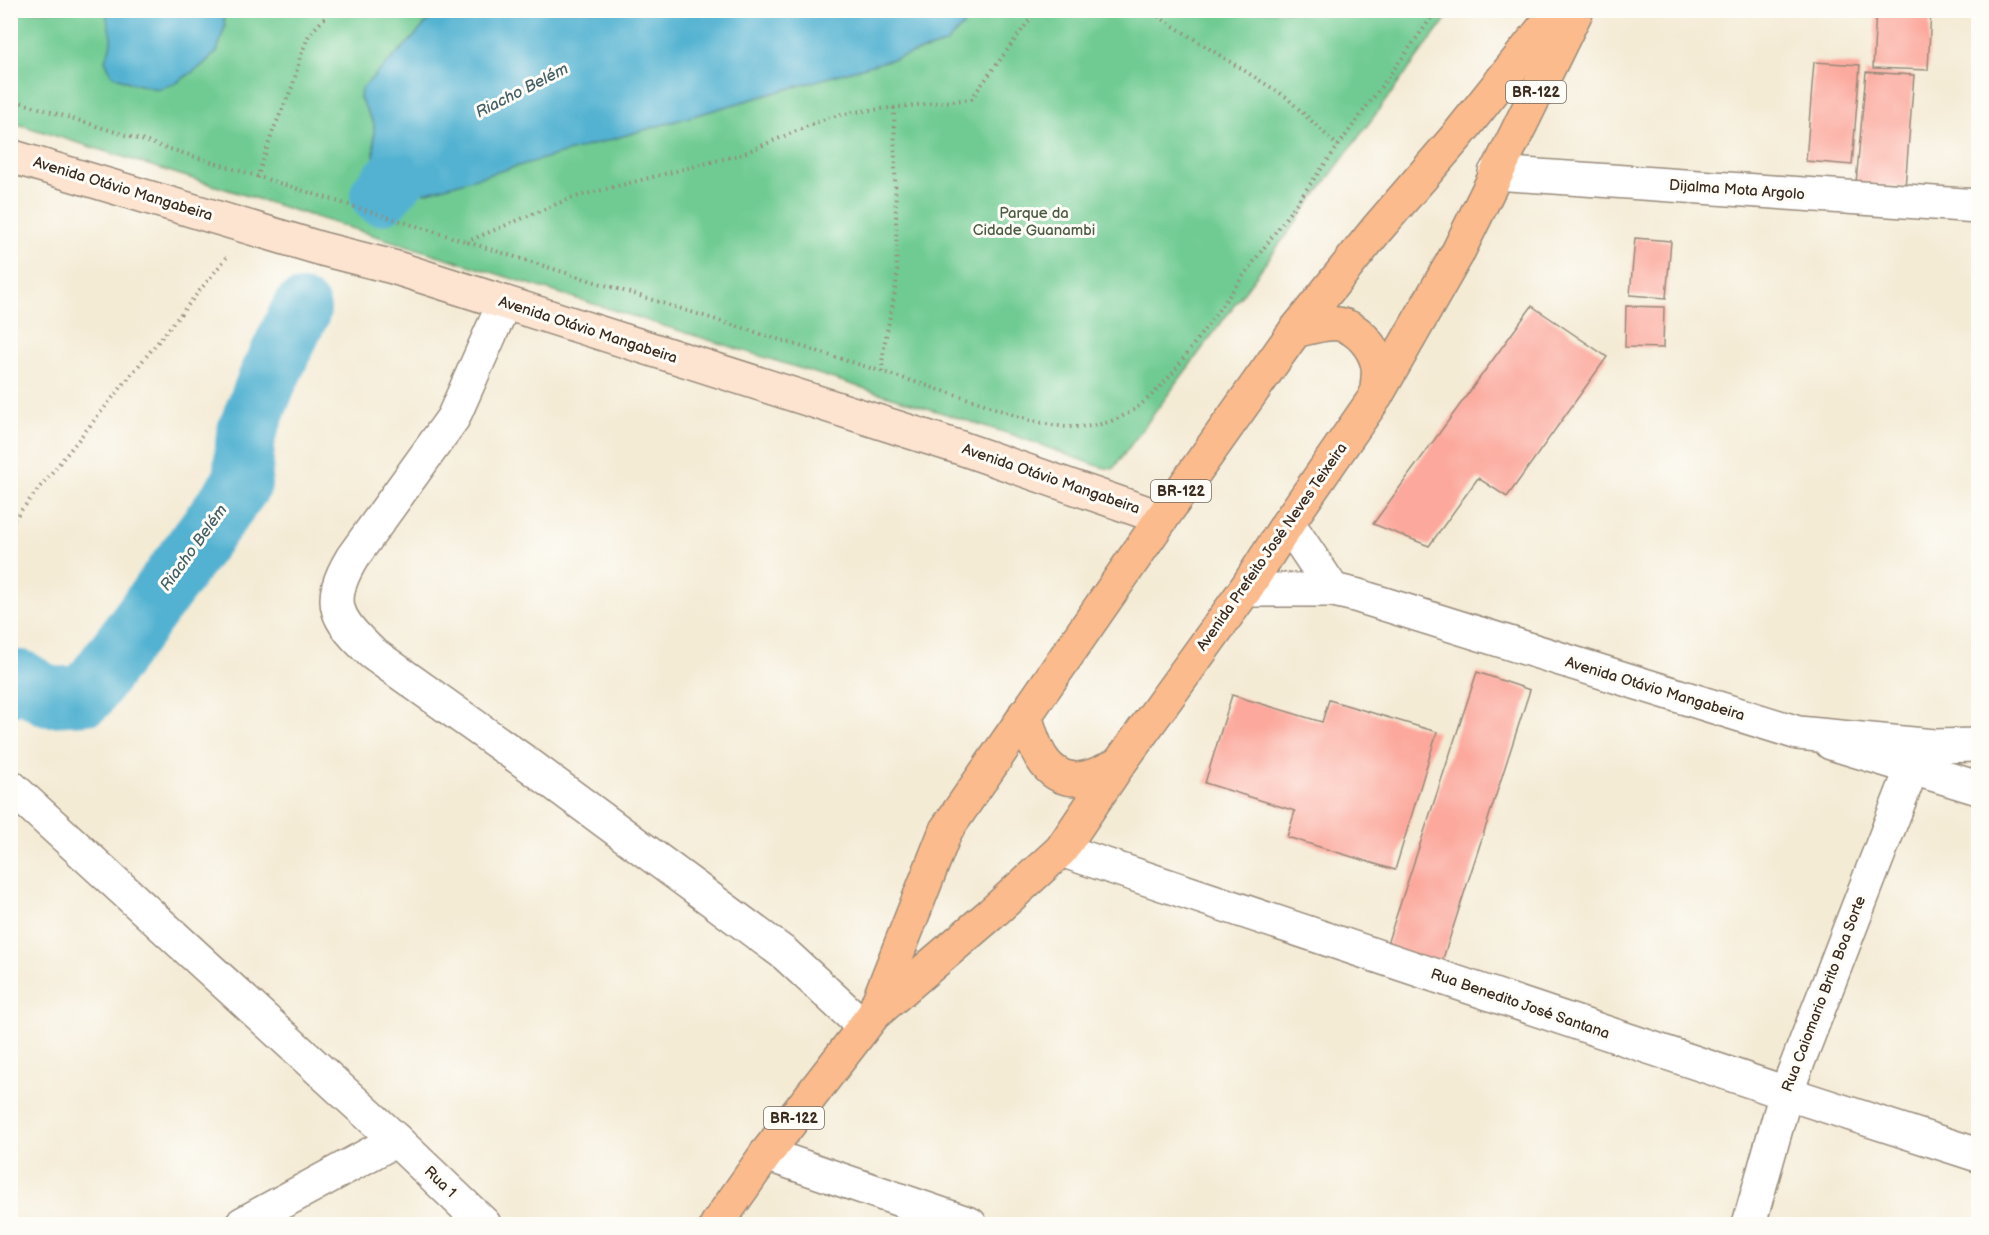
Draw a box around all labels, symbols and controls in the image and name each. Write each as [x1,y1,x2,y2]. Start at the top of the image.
water label: Riacho Belém [473,60,571,122]
road number: BR-122 [1506,81,1566,103]
street label: Avenida Otávio Mangabeira [31,153,215,225]
street label: Dijalma Mota Argolo [1668,176,1806,204]
park label: Parque da Cidade Guanambi [973,204,1095,240]
street label: Avenida Otávio Mangabeira [496,292,680,368]
street label: Avenida Prefeito José Neves Teixeira [1193,439,1351,655]
street label: Avenida Otávio Mangabeira [960,440,1142,518]
road number: BR-122 [1151,480,1211,502]
water label: Riacho Belém [157,501,231,595]
street label: Avenida Otávio Mangabeira [1563,653,1747,725]
street label: Rua Caiomario Brito Boa Sorte [1778,893,1870,1095]
street label: Rua Benedito José Santana [1428,964,1612,1044]
road number: BR-122 [764,1107,824,1129]
street label: Rua 1 [420,1162,460,1202]

